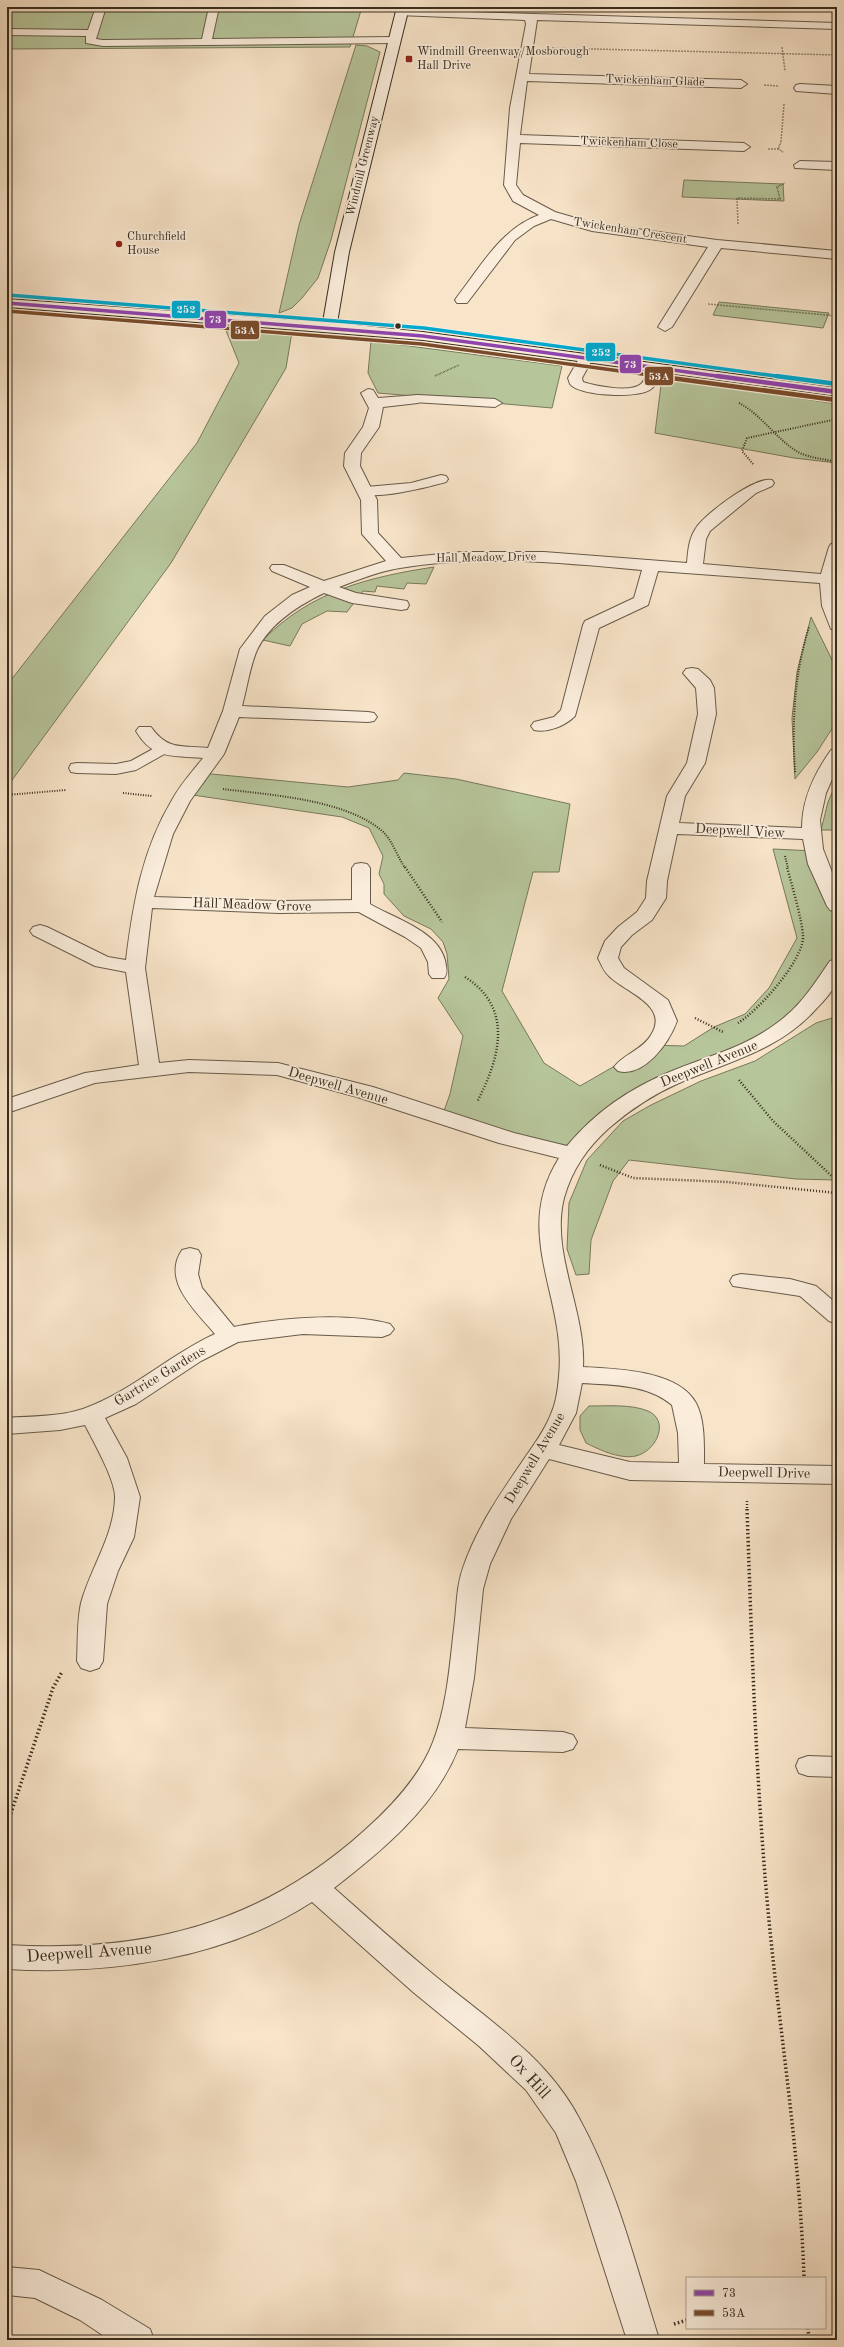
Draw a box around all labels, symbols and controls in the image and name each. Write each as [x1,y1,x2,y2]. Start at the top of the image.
place label: Windmill Greenway/Mosborough Hall Drive [417,46,589,72]
marker: Windmill Greenway/Mosborough Hall Drive [404,54,414,64]
street label: Twickenham Glade [605,73,705,89]
street label: Windmill Greenway [345,114,381,217]
street label: Twickenham Close [580,135,679,151]
street label: Twickenham Crescent [572,216,688,246]
place label: Churchfield House [127,231,186,257]
marker: Churchfield House [114,239,124,249]
line badge: 252 [171,300,201,319]
text: 252 [176,305,196,316]
line badge: 73 [204,310,227,329]
text: 73 [209,315,221,326]
line badge: 53A [230,320,260,340]
unlabelled marker [393,321,403,331]
text: 53A [234,326,256,337]
line badge: 252 [585,342,616,362]
text: 252 [591,348,611,359]
line badge: 73 [619,354,642,374]
text: 73 [624,360,636,371]
line badge: 53A [644,366,674,386]
text: 53A [648,372,670,383]
street label: Hall Meadow Drive [436,551,537,565]
street label: Deepwell View [695,822,786,840]
street label: Hall Meadow Grove [192,896,312,914]
street label: Deepwell Avenue [658,1038,760,1090]
street label: Deepwell Avenue [286,1065,390,1107]
street label: Gartrice Gardens [112,1343,208,1409]
street label: Deepwell Avenue [502,1410,568,1506]
street label: Deepwell Drive [718,1465,810,1481]
street label: Deepwell Avenue [26,1940,152,1966]
street label: Ox Hill [505,2052,553,2103]
legend [686,2277,826,2329]
text: 73 [722,2288,736,2300]
text: 53A [722,2307,745,2320]

